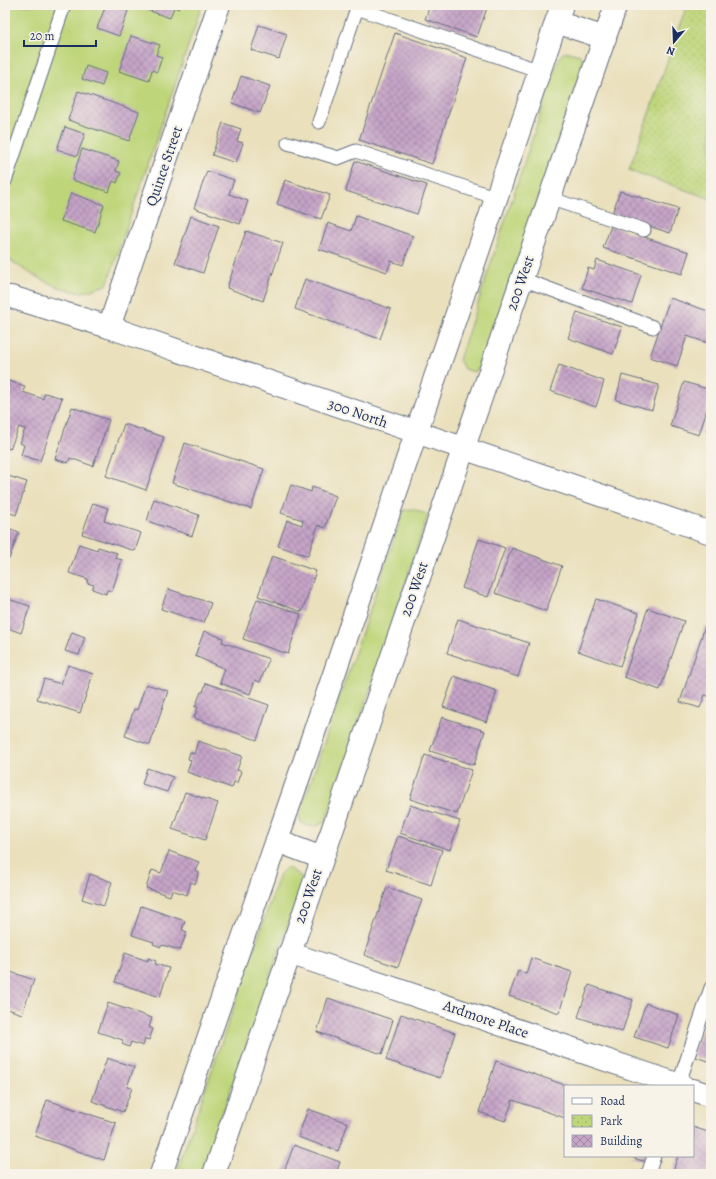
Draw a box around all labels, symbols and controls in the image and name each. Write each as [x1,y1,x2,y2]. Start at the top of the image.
scale bar [24,22,96,48]
north arrow [654,22,694,62]
text: 20 m [30,28,54,44]
text: N [665,43,677,59]
street label: Quince Street [141,123,187,209]
street label: 200 West [501,253,539,313]
street label: 300 North [325,393,391,433]
street label: 200 West [395,559,433,619]
street label: 200 West [289,866,327,926]
street label: Ardmore Place [440,995,532,1043]
legend [564,1085,694,1157]
text: Road [600,1093,626,1109]
text: Park [600,1113,623,1129]
text: Building [600,1133,642,1149]

